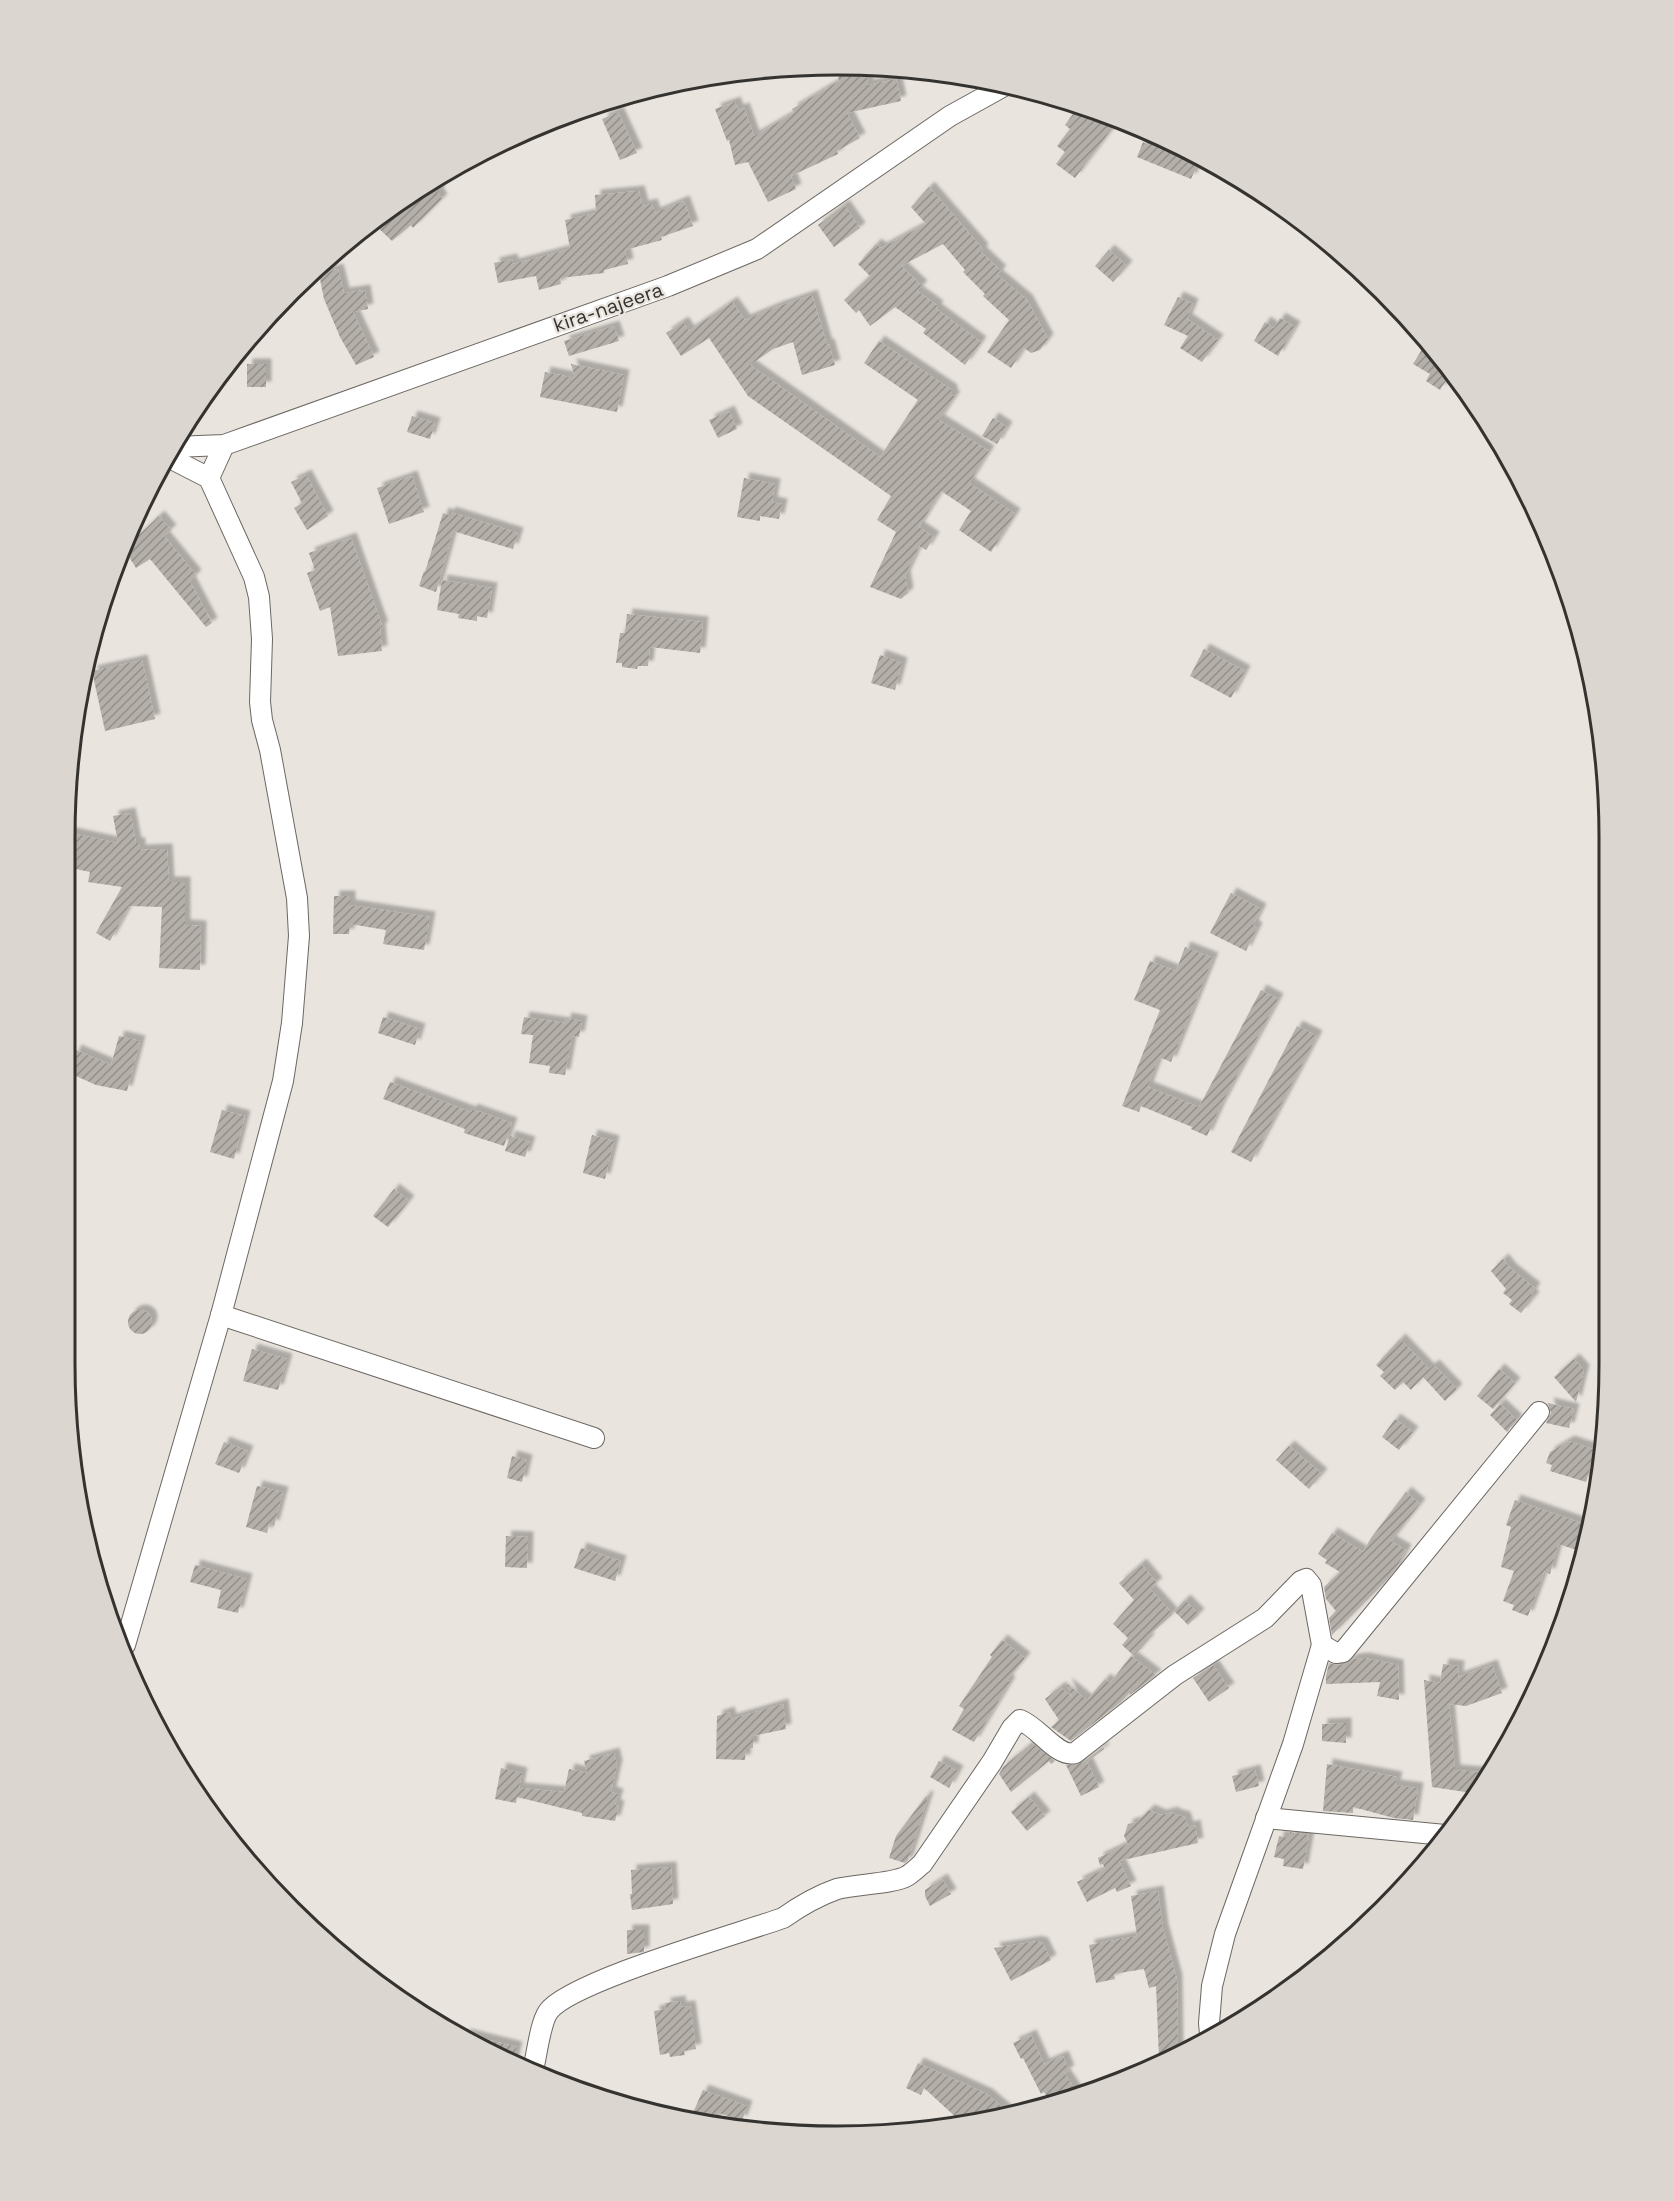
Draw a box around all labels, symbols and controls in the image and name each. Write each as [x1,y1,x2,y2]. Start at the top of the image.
street label: kira-najeera [550,276,666,338]

